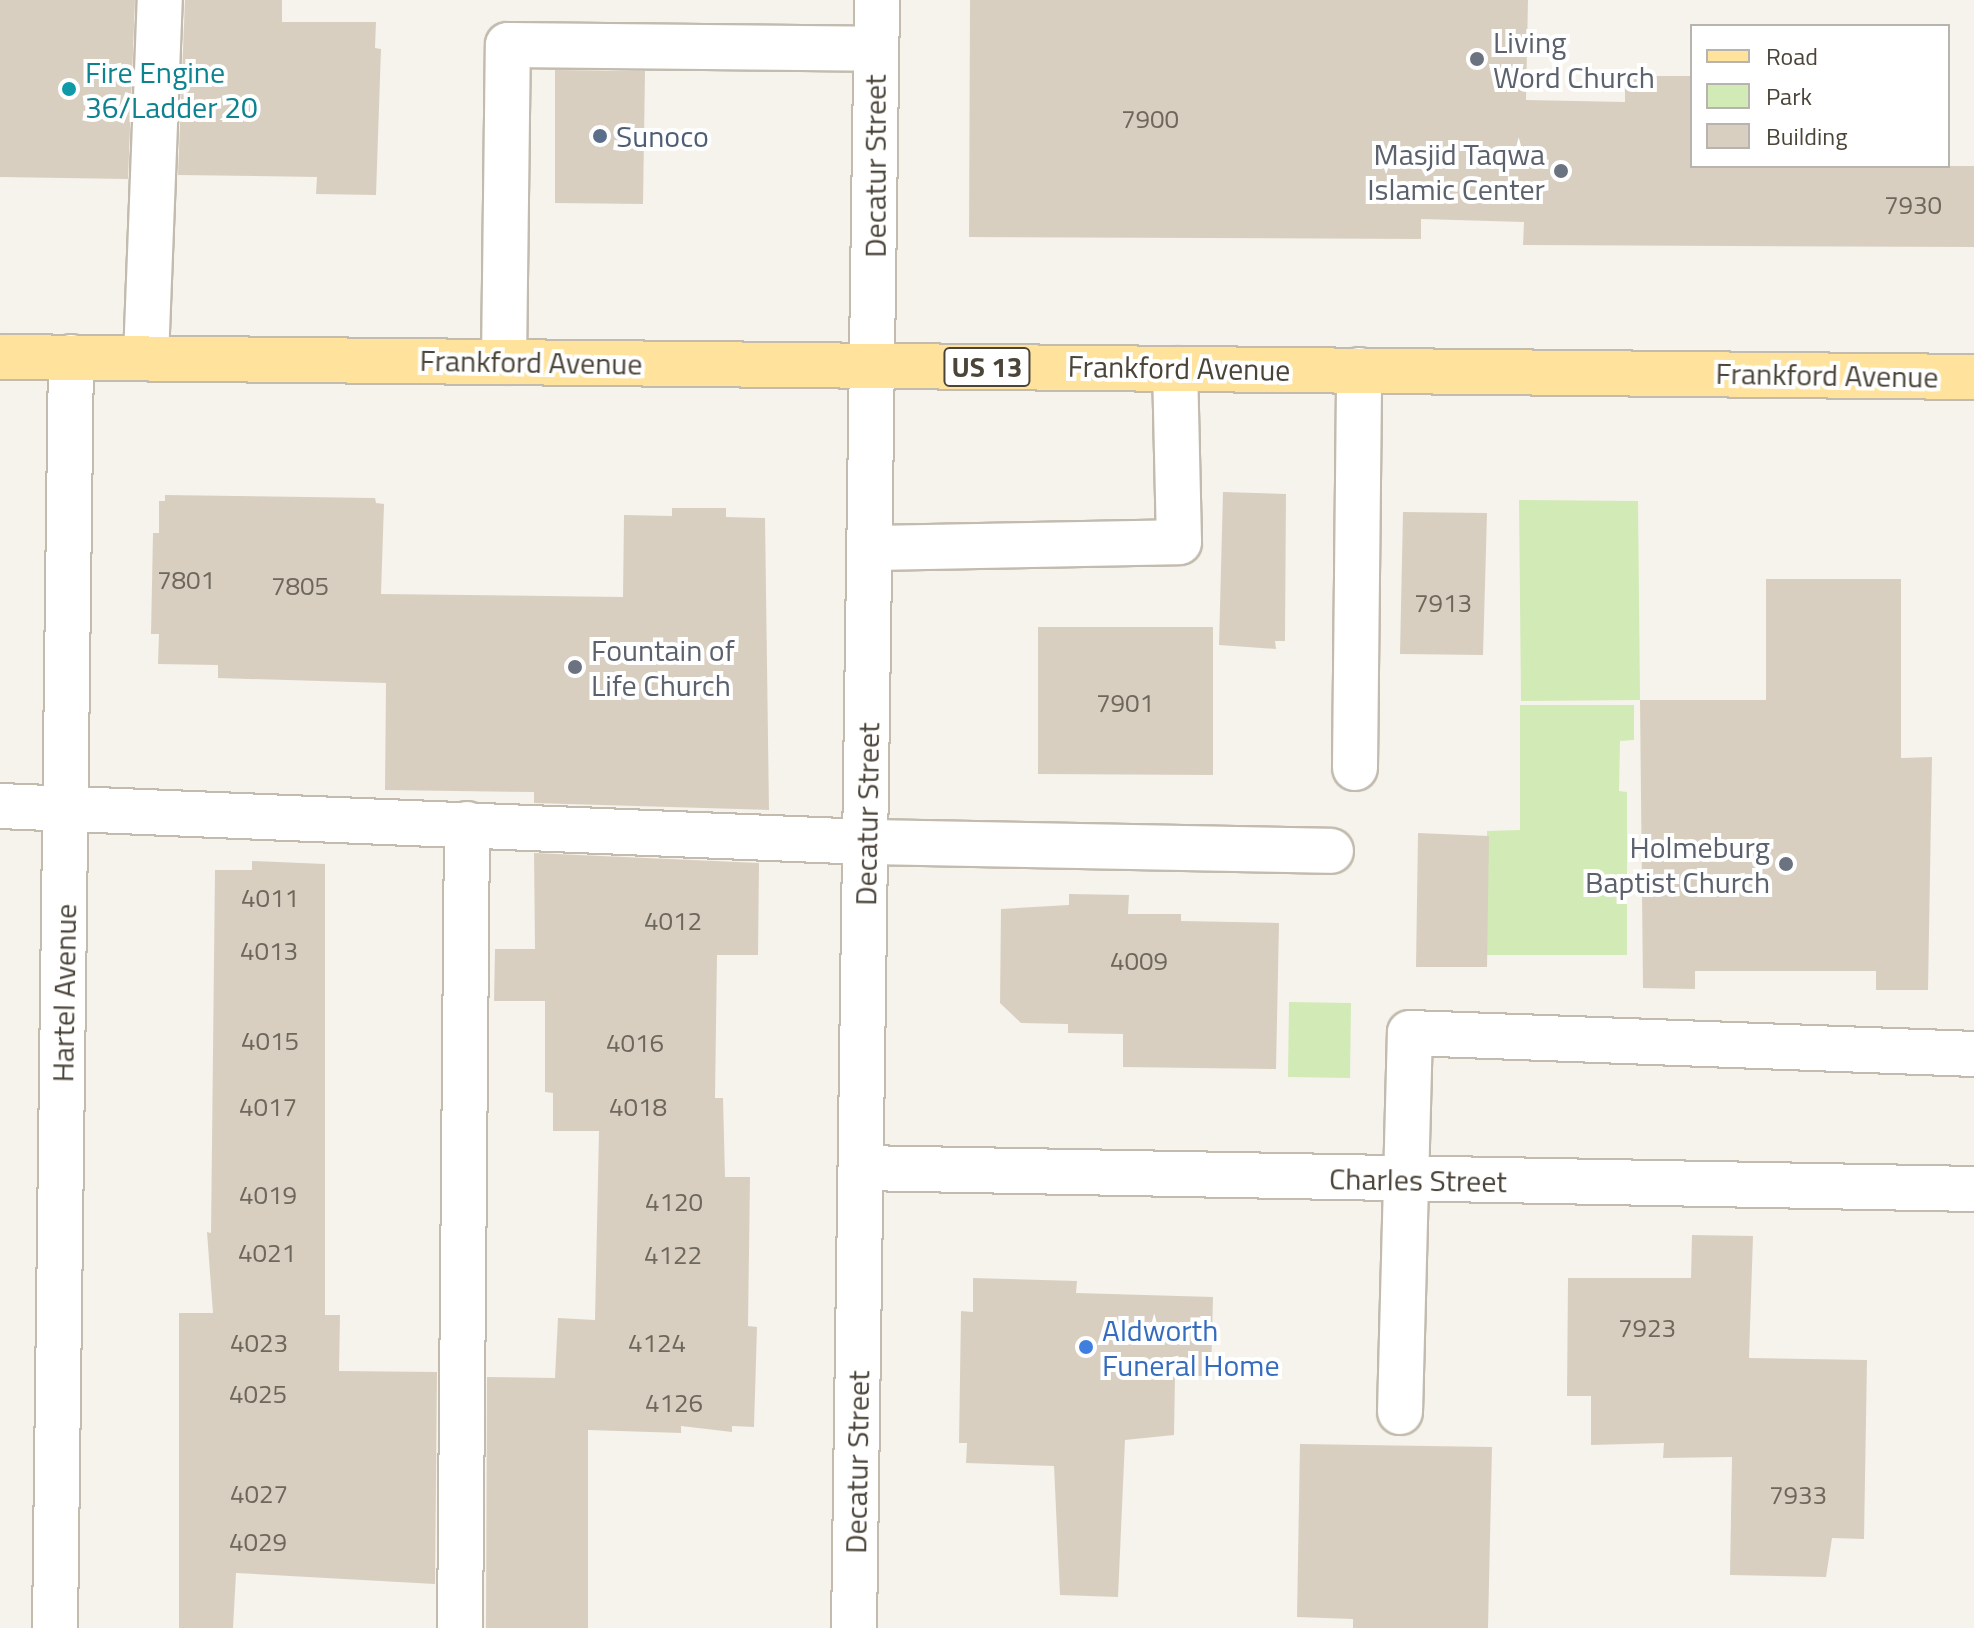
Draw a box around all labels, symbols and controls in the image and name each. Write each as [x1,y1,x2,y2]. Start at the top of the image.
place label: Living Word Church [1493,24,1655,94]
legend [1690,24,1950,168]
text: Road [1766,38,1818,74]
marker: Living Word Church [1468,50,1486,68]
place label: Fire Engine 36/Ladder 20 [85,54,258,124]
street label: Decatur Street [857,74,893,258]
text: Park [1766,78,1812,114]
marker: Fire Engine 36/Ladder 20 [60,80,78,98]
house number: 7900 [1121,103,1179,135]
place label: Sunoco [616,118,709,154]
text: Building [1766,118,1848,154]
marker: Sunoco [591,127,609,145]
place label: Masjid Taqwa Islamic Center [1367,136,1545,206]
marker: Masjid Taqwa Islamic Center [1552,162,1570,180]
house number: 7930 [1884,189,1942,221]
street label: Frankford Avenue [419,342,643,382]
road number: US 13 [943,343,1031,391]
street label: Frankford Avenue [1067,348,1291,388]
street label: Frankford Avenue [1715,355,1939,395]
house number: 7801 [157,564,215,596]
house number: 7805 [271,570,329,602]
house number: 7913 [1414,587,1472,619]
place label: Fountain of Life Church [591,632,735,702]
marker: Fountain of Life Church [566,658,584,676]
house number: 7901 [1096,687,1154,719]
street label: Decatur Street [847,722,887,906]
place label: Holmeburg Baptist Church [1585,829,1770,900]
marker: Holmeburg Baptist Church [1777,855,1795,873]
house number: 4011 [241,882,299,914]
street label: Hartel Avenue [44,903,84,1083]
house number: 4012 [644,905,702,937]
house number: 4013 [240,935,298,967]
house number: 4009 [1110,945,1168,977]
house number: 4015 [241,1025,299,1057]
house number: 4016 [606,1027,664,1059]
house number: 4017 [239,1091,297,1123]
house number: 4018 [609,1091,667,1123]
street label: Charles Street [1329,1160,1507,1200]
house number: 4019 [239,1179,297,1211]
house number: 4120 [645,1186,703,1218]
house number: 4021 [238,1237,296,1269]
house number: 4122 [644,1239,702,1271]
place label: Aldworth Funeral Home [1102,1312,1280,1382]
house number: 7923 [1618,1312,1676,1344]
house number: 4023 [230,1327,288,1359]
house number: 4124 [628,1327,686,1359]
marker: Aldworth Funeral Home [1077,1338,1095,1356]
street label: Decatur Street [837,1370,877,1554]
house number: 4025 [229,1378,287,1410]
house number: 4126 [645,1387,703,1419]
house number: 4027 [230,1478,288,1510]
house number: 7933 [1769,1479,1827,1511]
house number: 4029 [229,1526,287,1558]

